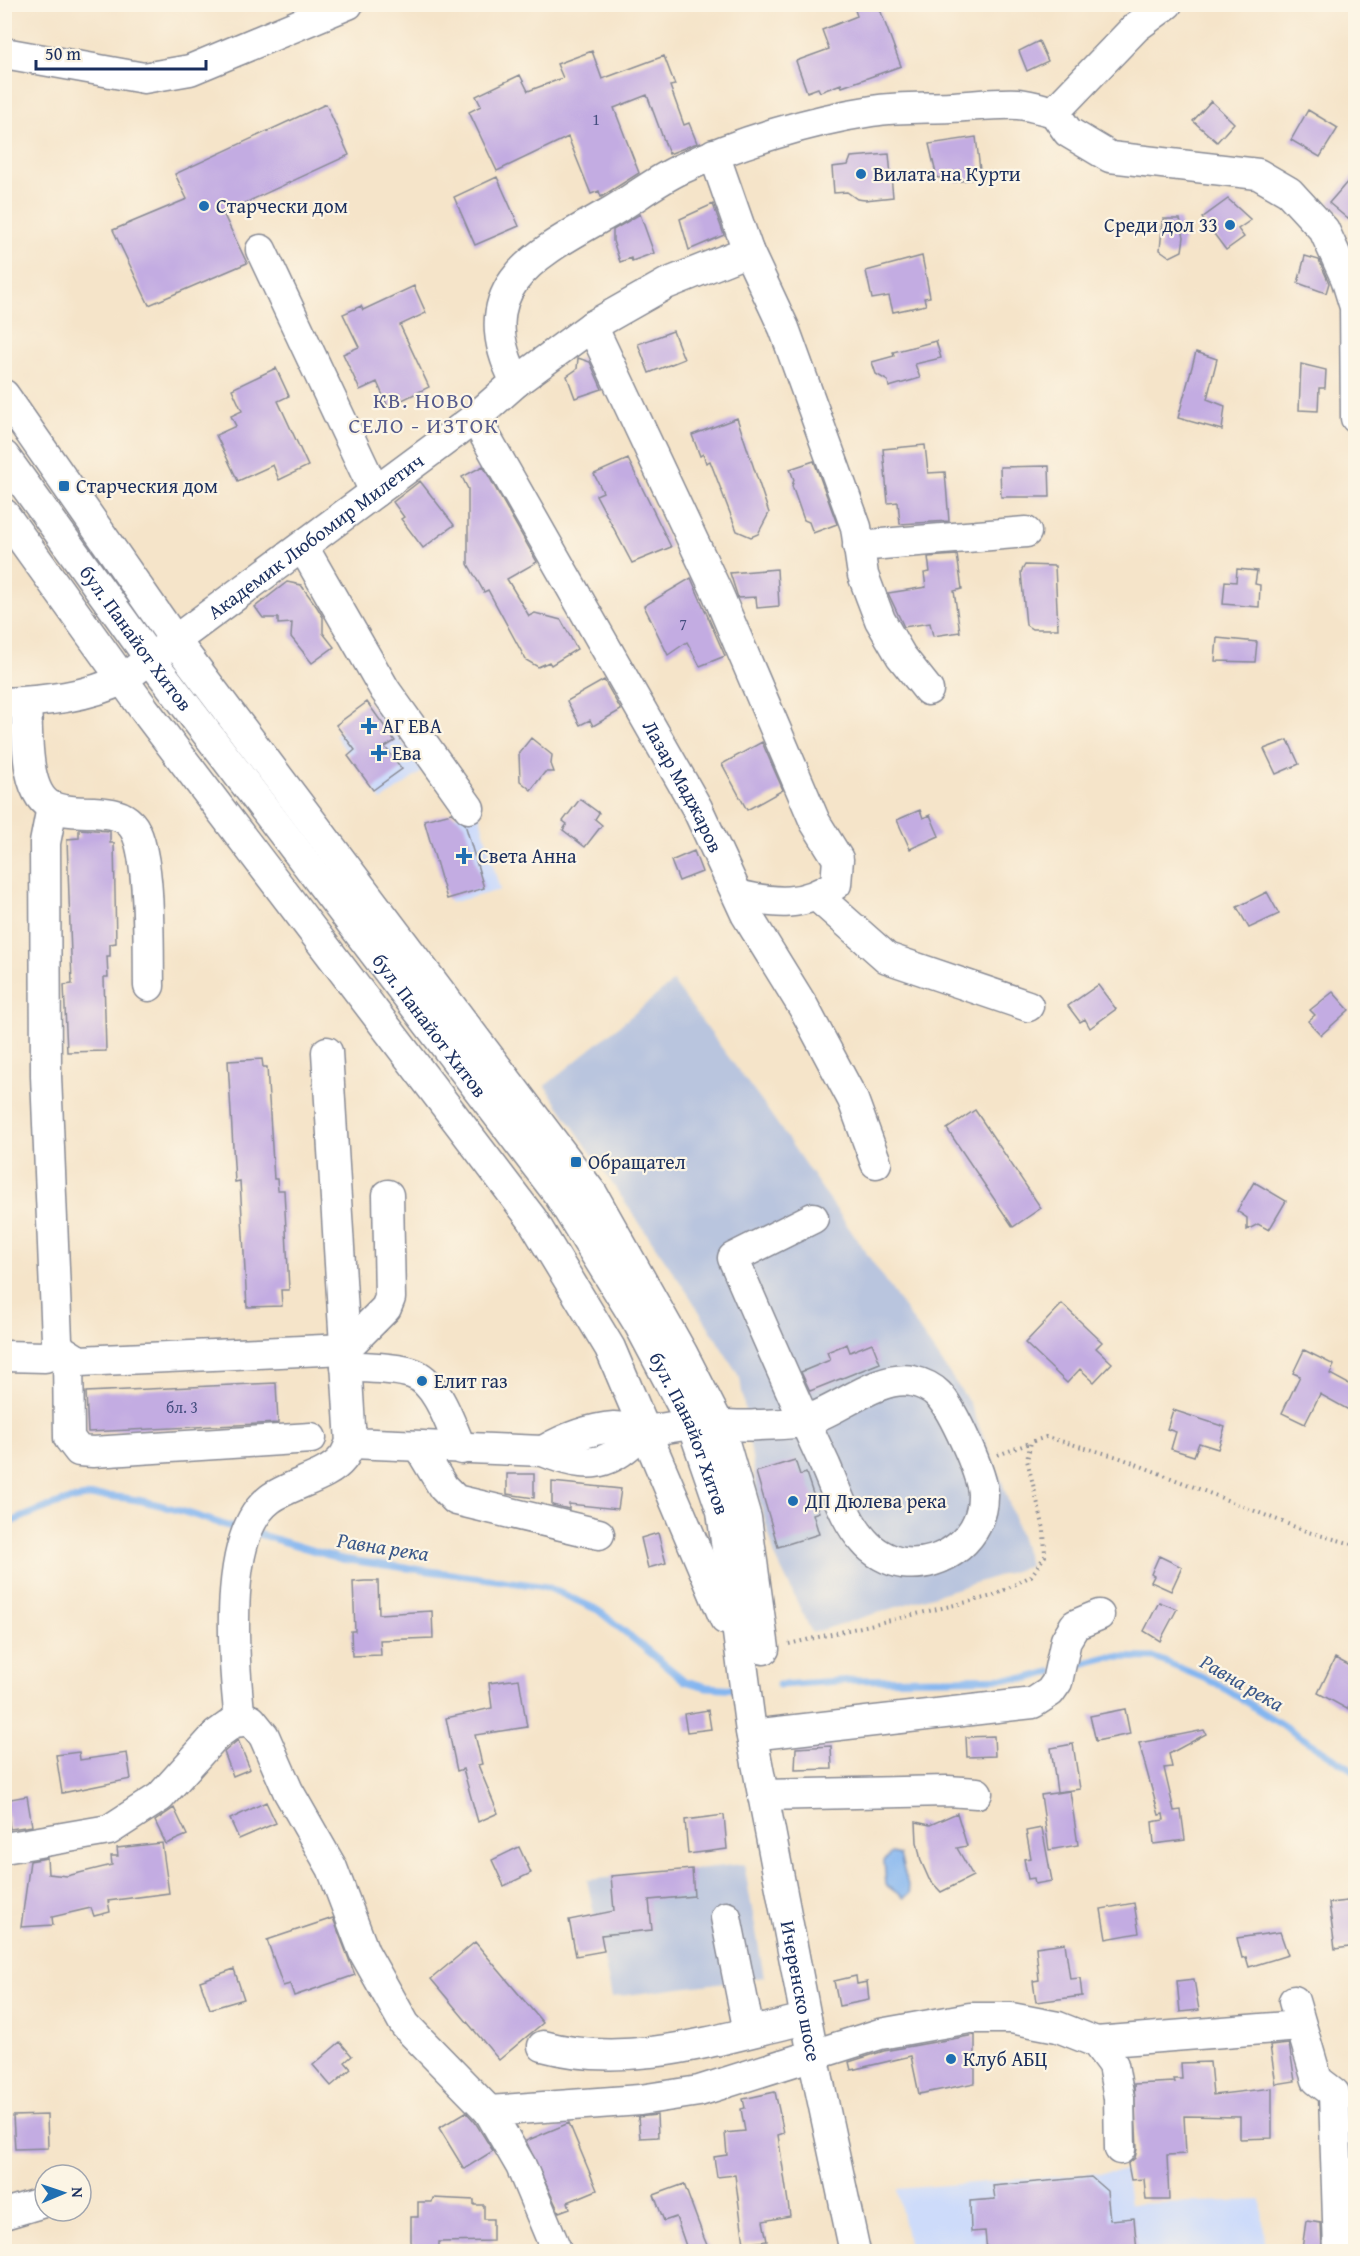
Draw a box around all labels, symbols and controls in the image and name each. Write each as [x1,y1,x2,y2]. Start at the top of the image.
scale bar [36,33,206,71]
text: 50 m [45,40,81,67]
house number: 1 [592,107,600,131]
place label: Вилата на Курти [873,159,1021,188]
marker: Вилата на Курти [854,167,868,181]
place label: Старчески дом [216,191,348,220]
marker: Старчески дом [197,199,211,213]
place label: Среди дол 33 [1104,210,1218,239]
marker: Среди дол 33 [1223,218,1237,232]
district label: КВ. НОВО СЕЛО - ИЗТОК [348,384,500,441]
street label: Академик Любомир Милетич [201,446,430,626]
place label: Старческия дом [76,471,218,500]
marker: Старческия дом [57,479,71,493]
street label: бул. Панайот Хитов [73,559,200,717]
house number: 7 [679,612,687,636]
place label: АГ ЕВА [382,711,442,740]
street label: Лазар Маджаров [636,714,731,857]
marker: АГ ЕВА [360,717,378,735]
place label: Ева [392,738,422,767]
marker: Ева [370,744,388,762]
place label: Света Анна [478,841,577,870]
marker: Света Анна [455,847,473,865]
street label: бул. Панайот Хитов [366,947,494,1103]
place label: Обращател [588,1147,686,1176]
marker: Обращател [569,1155,583,1169]
street label: бул. Панайот Хитов [642,1347,737,1518]
place label: Елит газ [434,1366,508,1395]
marker: Елит газ [415,1374,429,1388]
house number: бл. 3 [166,1395,198,1419]
place label: ДП Дюлева река [804,1486,947,1515]
marker: ДП Дюлева река [786,1494,800,1508]
water label: Равна река [334,1524,431,1569]
water label: Равна река [1194,1646,1290,1719]
street label: Ичеренско шосе [774,1918,829,2064]
place label: Клуб АБЦ [963,2044,1048,2073]
marker: Клуб АБЦ [944,2052,958,2066]
north arrow [33,2163,93,2223]
text: N [66,2187,90,2199]

